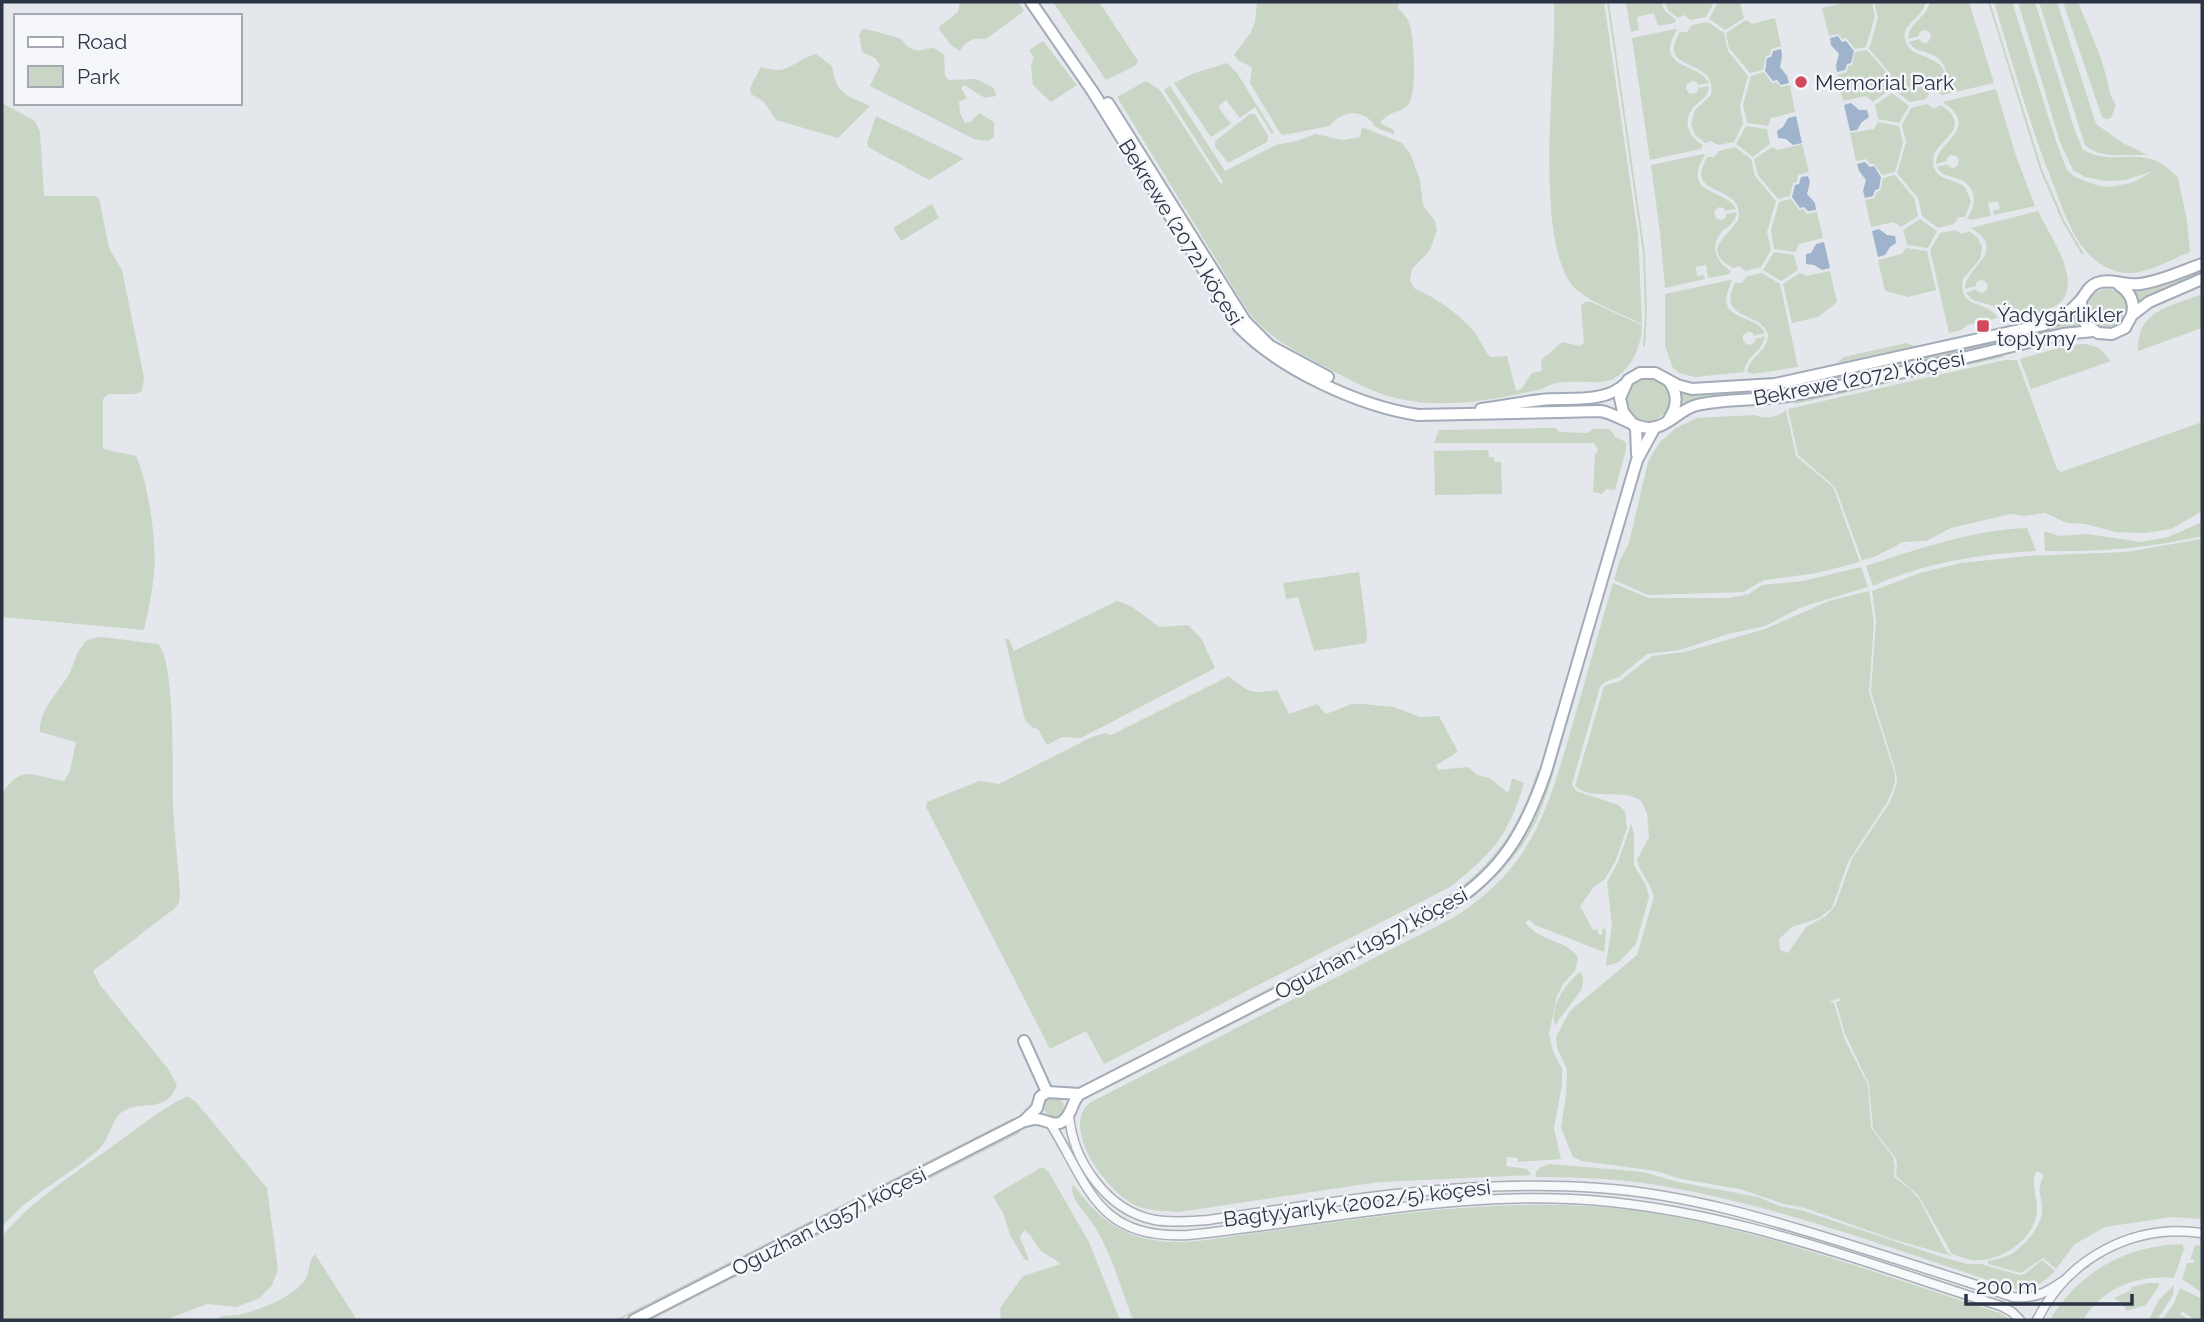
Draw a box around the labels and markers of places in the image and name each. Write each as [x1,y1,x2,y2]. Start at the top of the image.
place label: Memorial Park [1815,70,1954,95]
marker: Memorial Park [1793,74,1809,90]
place label: Ýadygärlikler toplymy [1997,302,2124,351]
marker: Ýadygärlikler toplymy [1975,318,1991,334]

